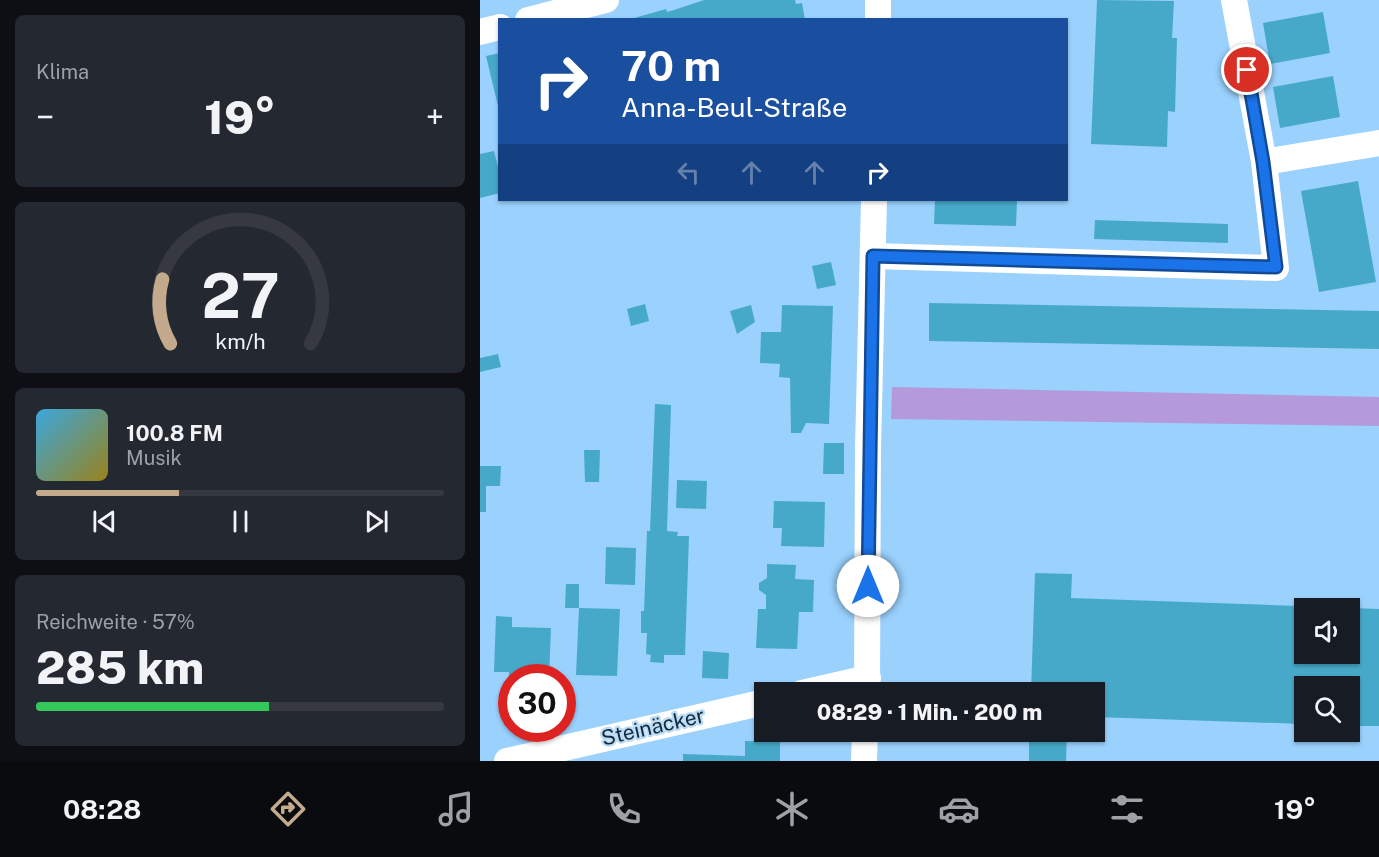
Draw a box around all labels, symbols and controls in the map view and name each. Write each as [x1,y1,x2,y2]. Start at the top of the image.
text: 70 m [621,41,721,90]
icon: right [522,42,600,120]
pin [1221,44,1272,95]
icon: arrive [1230,53,1263,86]
text: Klima [36,60,89,84]
text: 19° [204,91,276,144]
text: Anna-Beul-Straße [621,91,847,123]
text: − [36,98,54,136]
text: + [426,98,444,136]
icon: left [672,156,705,189]
icon: ahead [735,156,768,189]
icon: ahead [798,156,831,189]
icon: right [861,156,894,189]
text: 27 [201,259,279,332]
text: km/h [215,330,265,355]
text: 100.8 FM [126,420,223,446]
text: Musik [126,446,182,470]
icon: previous [88,505,121,538]
icon: pause [224,505,257,538]
icon: next [360,505,393,538]
position arrow [836,554,900,618]
map controls [1294,598,1360,742]
button: sound [1294,598,1360,664]
text: Reichweite · 57% [36,610,195,634]
text: 285 km [36,641,204,694]
speed limit sign: 30 [498,664,576,742]
button: search [1294,676,1360,742]
text: 08:29 · 1 Min. · 200 m [817,699,1042,725]
street label: Steinäcker [599,703,707,751]
icon: directions [267,788,309,830]
icon: music [435,788,477,830]
icon: phone [603,788,645,830]
icon: climate [771,788,813,830]
icon: car [938,788,980,830]
icon: filters [1106,788,1148,830]
text: 08:28 [63,793,141,825]
text: 19° [1274,793,1316,825]

